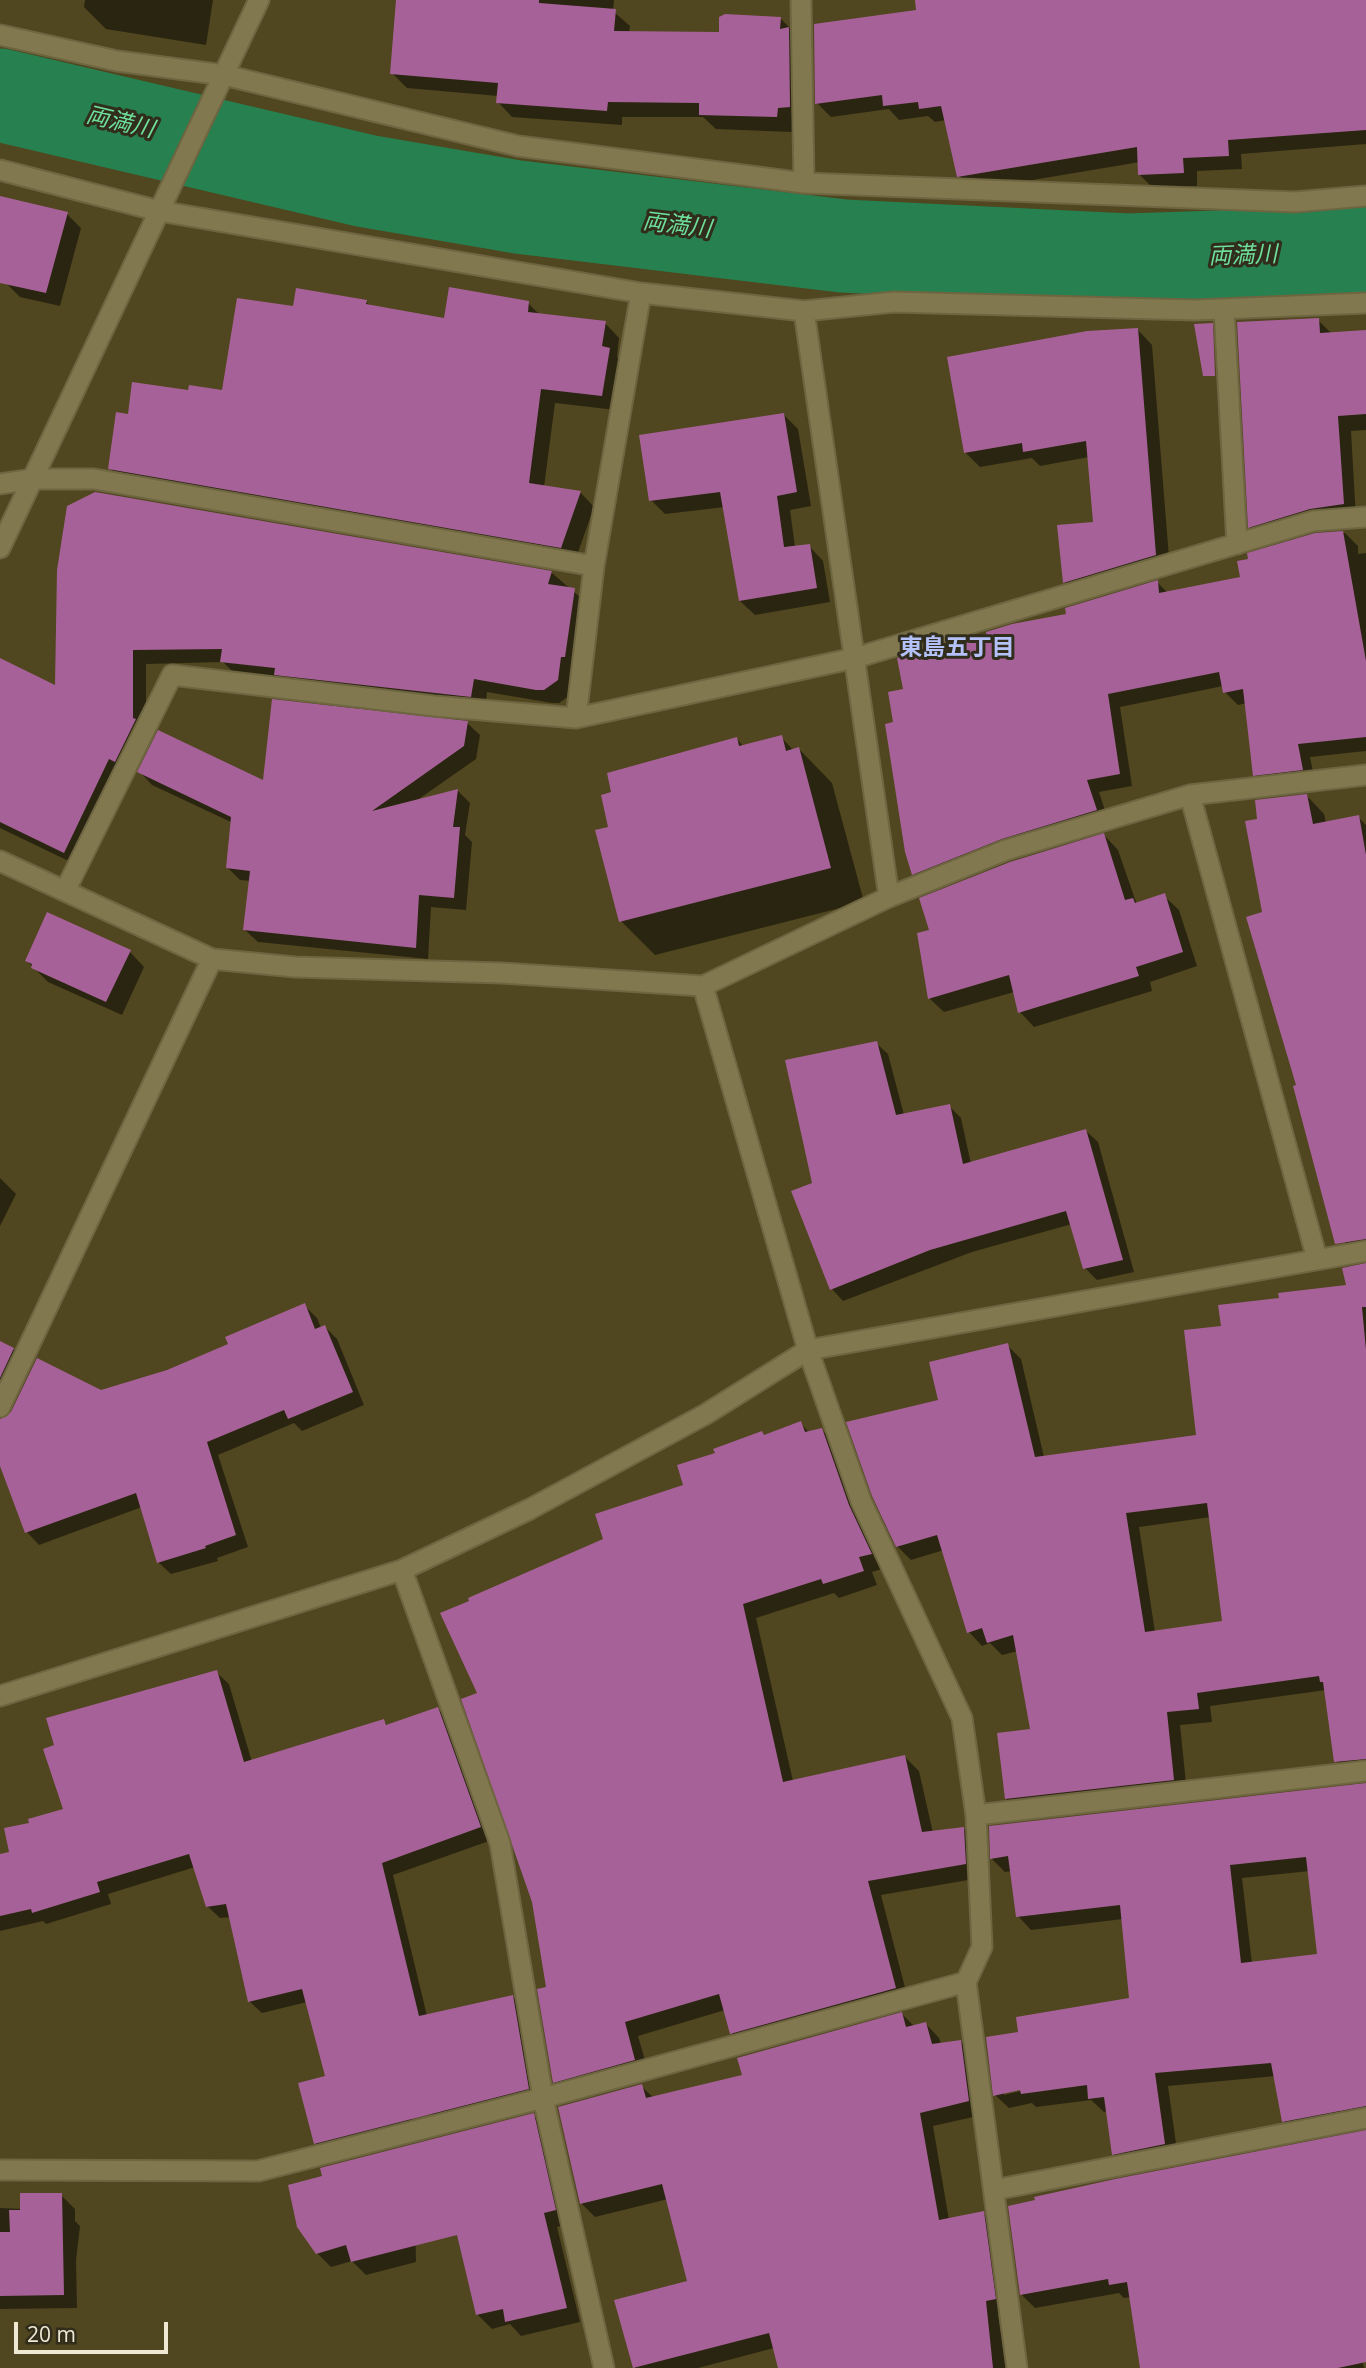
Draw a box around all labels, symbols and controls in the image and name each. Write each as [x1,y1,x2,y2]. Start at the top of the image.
water label: 両満川 [83,102,157,144]
water label: 両満川 [641,208,713,244]
water label: 両満川 [1208,241,1278,271]
district label: 東島五丁目 [900,634,1014,662]
scale bar [18,2308,172,2352]
text: 20 m [27,2320,76,2348]

